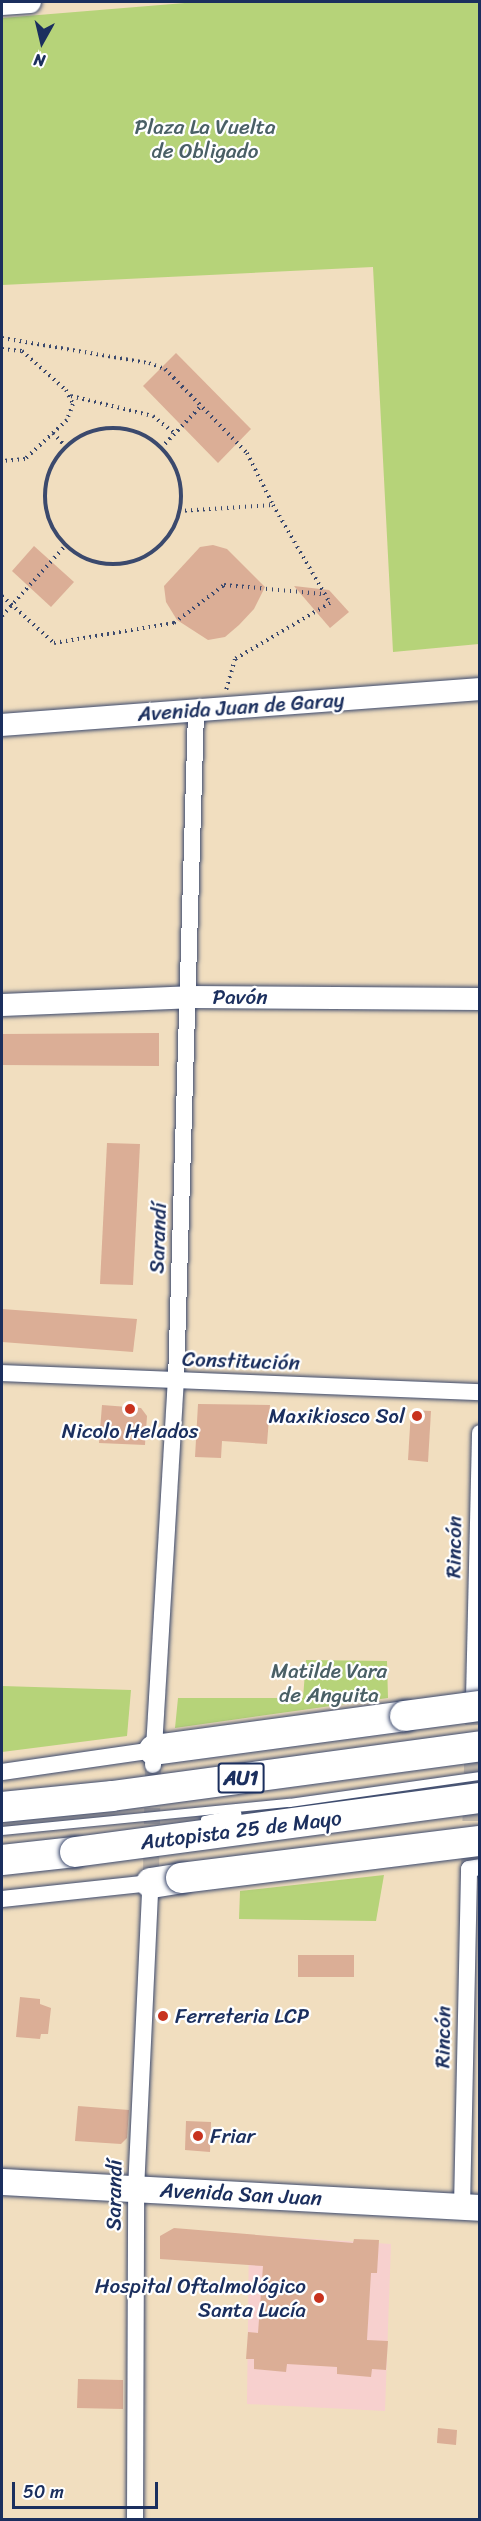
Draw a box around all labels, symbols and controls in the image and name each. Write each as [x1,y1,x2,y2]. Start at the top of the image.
north arrow [12,12,72,72]
text: N [32,45,47,75]
park label: Plaza La Vuelta de Obligado [135,114,275,164]
street label: Avenida Juan de Garay [136,687,346,727]
street label: Pavón [212,984,268,1010]
street label: Sarandí [144,1202,172,1274]
street label: Constitución [182,1346,300,1376]
marker: Nicolo Helados [123,1402,137,1416]
place label: Maxikiosco Sol [268,1403,405,1429]
marker: Maxikiosco Sol [410,1409,424,1423]
place label: Nicolo Helados [62,1418,198,1444]
street label: Rincón [441,1516,467,1578]
park label: Matilde Vara de Anguita [271,1658,387,1708]
road number: AU1 [217,1761,265,1795]
street label: Autopista 25 de Mayo [139,1805,343,1855]
place label: Ferreteria LCP [175,2003,309,2029]
street label: Rincón [430,2006,456,2068]
marker: Ferreteria LCP [156,2009,170,2023]
place label: Friar [210,2123,255,2149]
marker: Friar [191,2129,205,2143]
street label: Sarandí [101,2159,127,2231]
street label: Avenida San Juan [159,2177,323,2211]
place label: Hospital Oftalmológico Santa Lucía [95,2273,306,2323]
marker: Hospital Oftalmológico Santa Lucía [310,2289,328,2307]
scale bar [15,2470,160,2508]
text: 50 m [23,2476,64,2508]

